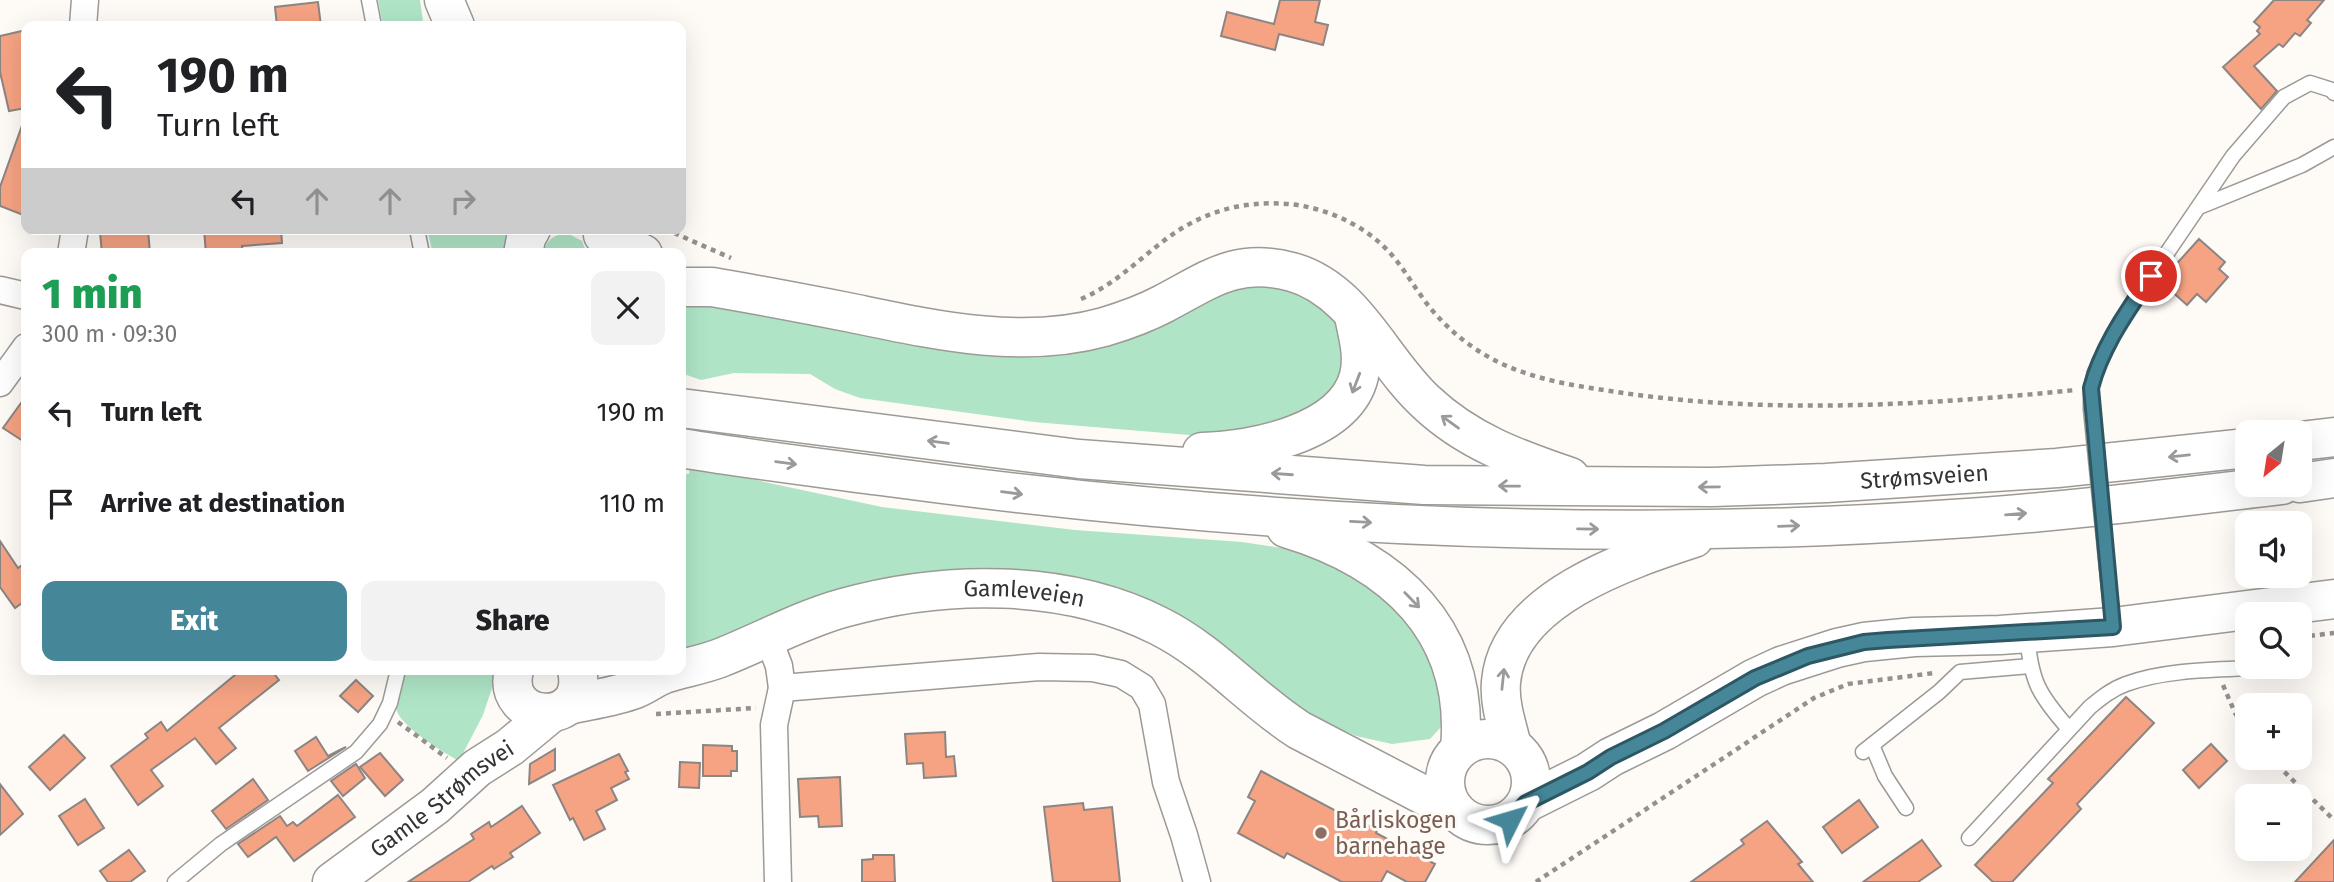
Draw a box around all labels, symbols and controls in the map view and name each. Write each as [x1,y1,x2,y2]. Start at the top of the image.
text: 190 m [157,46,289,105]
icon: left [42,49,133,140]
text: Turn left [157,106,279,144]
icon: left [225,182,263,220]
icon: ahead [298,182,336,220]
icon: ahead [371,182,409,220]
icon: right [444,182,482,220]
pin [2121,246,2181,306]
icon: arrive [2132,257,2170,295]
text: 1 min [42,269,143,319]
button: close [591,271,665,345]
text: 300 m · 09:30 [42,320,177,348]
one-way arrow [1348,371,1361,393]
icon: left [42,394,80,432]
text: Turn left [101,397,202,428]
text: 190 m [596,397,665,428]
one-way arrow [1441,415,1460,429]
north arrow [2235,420,2312,497]
map controls [2235,420,2312,861]
one-way arrow [927,436,950,449]
one-way arrow [2168,449,2191,462]
one-way arrow [775,457,797,470]
street label: Strømsveien [1859,458,1990,495]
one-way arrow [1272,467,1294,480]
one-way arrow [1498,480,1521,493]
one-way arrow [1698,480,1721,494]
icon: arrive [42,485,80,523]
one-way arrow [1000,487,1023,500]
text: Arrive at destination [101,488,345,519]
text: 110 m [599,488,665,519]
one-way arrow [2005,507,2027,520]
button: sound [2235,511,2312,588]
one-way arrow [1349,515,1372,528]
one-way arrow [1778,520,1801,533]
one-way arrow [1576,523,1599,536]
street label: Gamleveien [963,574,1088,613]
button: Exit [42,581,347,661]
button: Share [361,581,665,661]
one-way arrow [1403,591,1420,608]
button: search [2235,602,2312,679]
one-way arrow [1496,668,1509,691]
button: + [2235,693,2312,770]
street label: Gamle Strømsvei [364,734,519,863]
position arrow [1473,783,1547,857]
button: − [2235,784,2312,861]
place label: Bårliskogen barnehage [1335,806,1457,860]
marker: Bårliskogen barnehage [1313,825,1329,841]

